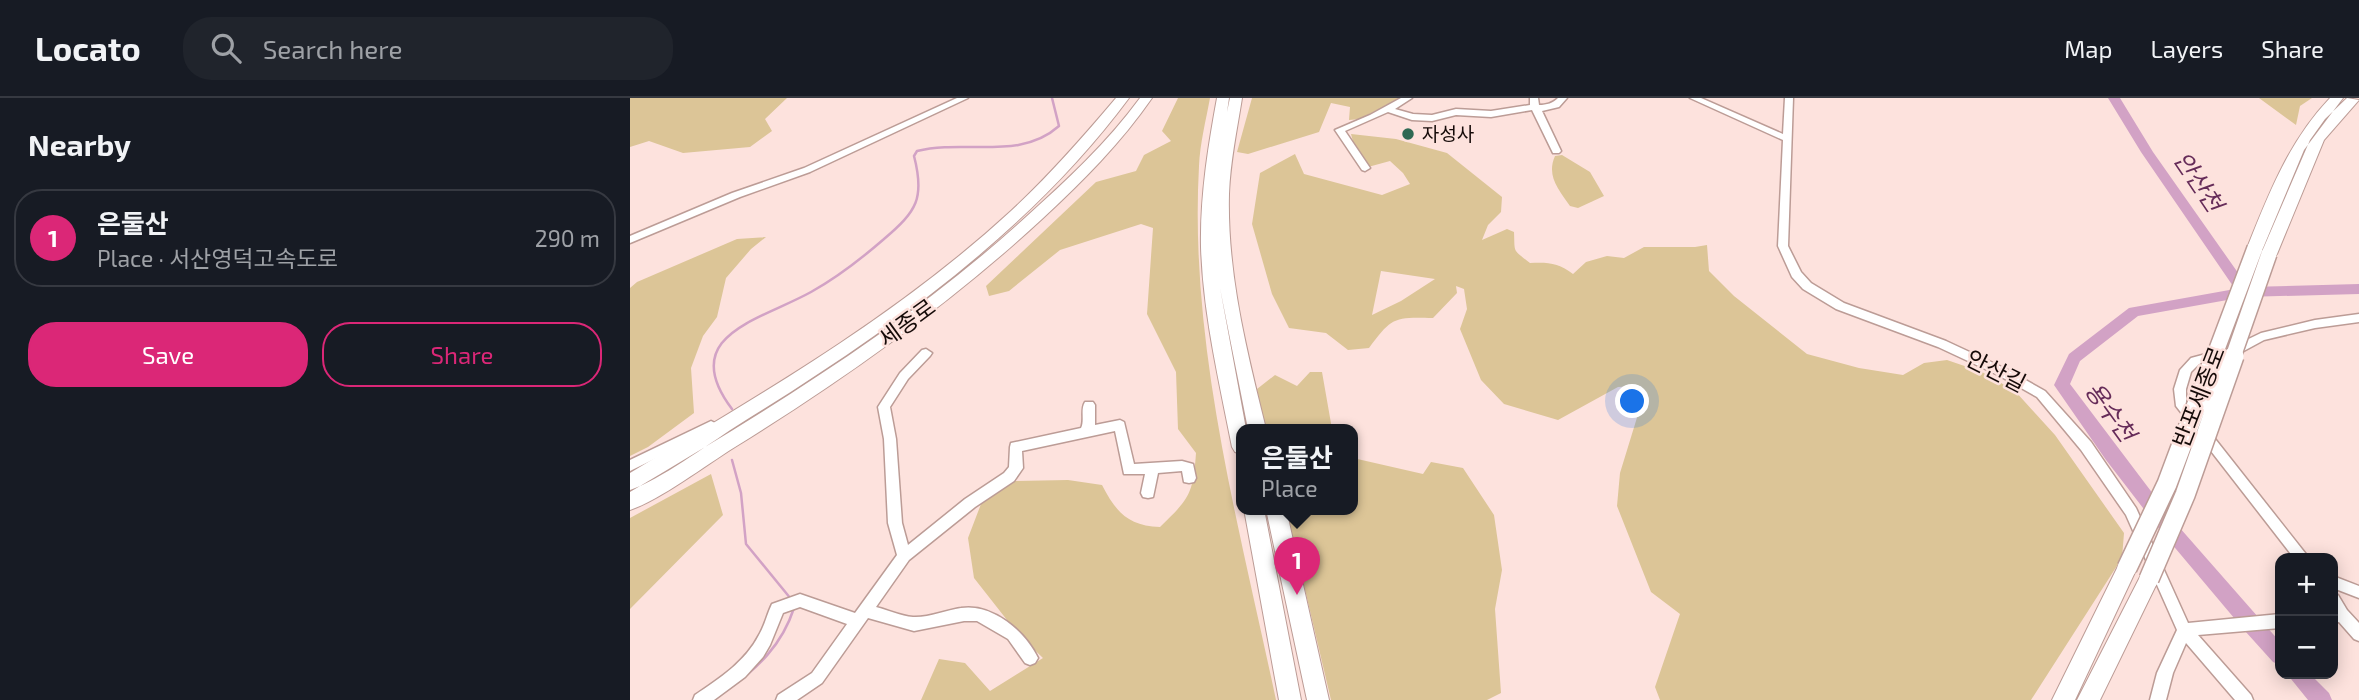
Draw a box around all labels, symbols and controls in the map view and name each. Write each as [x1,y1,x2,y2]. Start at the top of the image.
search box [183,17,673,80]
text: Locato [35,28,141,68]
icon: search [207,29,245,67]
text: Search here [263,33,402,64]
text: Map [2064,34,2112,63]
text: Layers [2150,34,2223,63]
text: Share [2261,34,2324,63]
place label: 자성사 [1422,122,1474,145]
text: Nearby [28,126,131,162]
marker: 자성사 [1400,126,1416,142]
water label: 안산천 [2169,146,2231,219]
text: 은둘산 [97,207,169,238]
text: 1 [48,224,58,252]
text: 290 m [535,224,600,252]
text: Place · 서산영덕고속도로 [97,244,338,272]
street label: 세종로 [873,292,940,352]
button: Save [28,322,308,387]
button: Share [322,322,602,387]
street label: 반포세종로 [2166,342,2230,451]
street label: 안산길 [1962,343,2031,397]
water label: 용수천 [2080,376,2144,449]
your location [1615,384,1649,418]
popup [1236,424,1358,515]
text: 은둘산 [1261,441,1333,472]
text: Place [1261,474,1318,502]
pin: 1 [1274,537,1320,595]
map controls [2275,553,2338,679]
button: + [2275,553,2338,616]
button: − [2275,616,2338,679]

